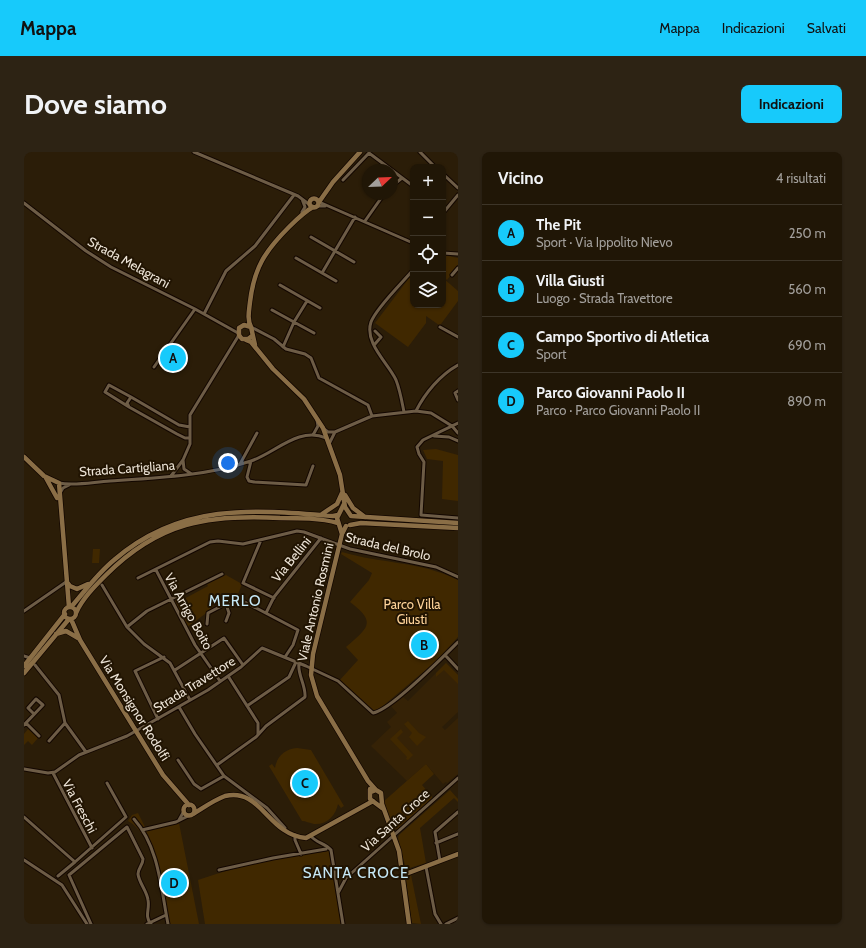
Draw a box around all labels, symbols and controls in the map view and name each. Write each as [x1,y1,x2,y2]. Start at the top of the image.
text: Mappa [20,17,76,40]
text: Mappa [659,19,700,37]
text: Indicazioni [722,19,785,37]
text: Salvati [807,19,846,37]
button: Indicazioni [741,85,842,123]
text: Dove siamo [24,87,167,121]
north arrow [362,164,398,200]
map controls [410,164,446,308]
button: + [410,164,446,200]
text: Vicino [498,168,543,188]
text: 4 risultati [776,170,826,186]
button: − [410,200,446,236]
text: The Pit [536,216,581,234]
text: A [507,225,515,241]
text: 250 m [789,225,826,241]
street label: Strada Melagrani [85,233,173,291]
text: Sport · Via Ippolito Nievo [536,234,673,250]
button: locate [410,236,446,272]
button: layers [410,272,446,308]
text: Villa Giusti [536,272,604,290]
text: B [507,281,515,297]
text: 560 m [788,281,826,297]
text: Luogo · Strada Travettore [536,290,673,306]
text: Campo Sportivo di Atletica [536,328,709,346]
text: C [507,337,515,353]
text: 690 m [788,337,826,353]
pin: A [160,343,186,373]
text: Sport [536,346,566,362]
text: Parco Giovanni Paolo II [536,384,685,402]
text: D [506,393,516,409]
text: 890 m [787,393,826,409]
text: Parco · Parco Giovanni Paolo II [536,402,700,418]
your location [218,453,238,473]
street label: Strada Cartigliana [79,457,176,479]
street label: Strada del Brolo [344,528,432,564]
street label: Via Bellini [268,533,314,585]
street label: Viale Antonio Rosmini [294,541,336,663]
street label: Via Arrigo Boito [161,570,217,652]
district label: MERLO [208,592,262,610]
park label: Parco Villa Giusti [384,596,441,627]
pin: B [411,630,437,660]
street label: Strada Travettore [150,652,238,716]
street label: Via Monsignor Rodolfi [96,653,174,763]
pin: C [292,768,318,798]
street label: Via Freschi [59,776,101,836]
street label: Via Santa Croce [358,785,433,855]
district label: SANTA CROCE [303,864,409,882]
pin: D [161,868,187,898]

